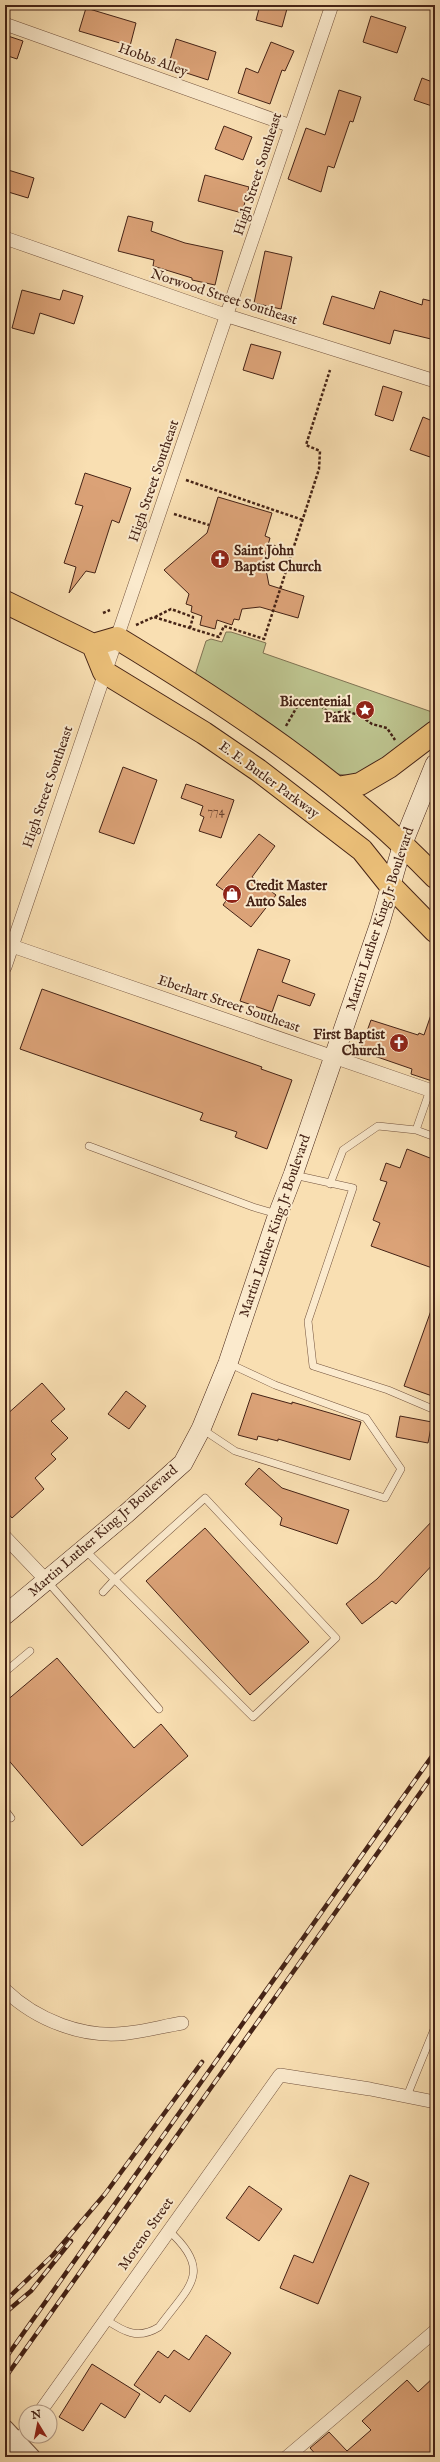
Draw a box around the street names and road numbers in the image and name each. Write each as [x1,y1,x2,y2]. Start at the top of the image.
street label: Hobbs Alley [116,39,190,81]
street label: High Street Southeast [230,110,286,238]
street label: Norwood Street Southeast [148,265,300,329]
street label: High Street Southeast [125,417,183,544]
street label: High Street Southeast [19,723,77,850]
street label: E. E. Butler Parkway [215,738,323,823]
street label: Martin Luther King Jr Boulevard [342,824,418,1013]
street label: Eberhart Street Southeast [155,971,303,1037]
street label: Martin Luther King Jr Boulevard [235,1132,315,1320]
street label: Martin Luther King Jr Boulevard [25,1461,182,1601]
street label: Moreno Street [114,2194,178,2274]

